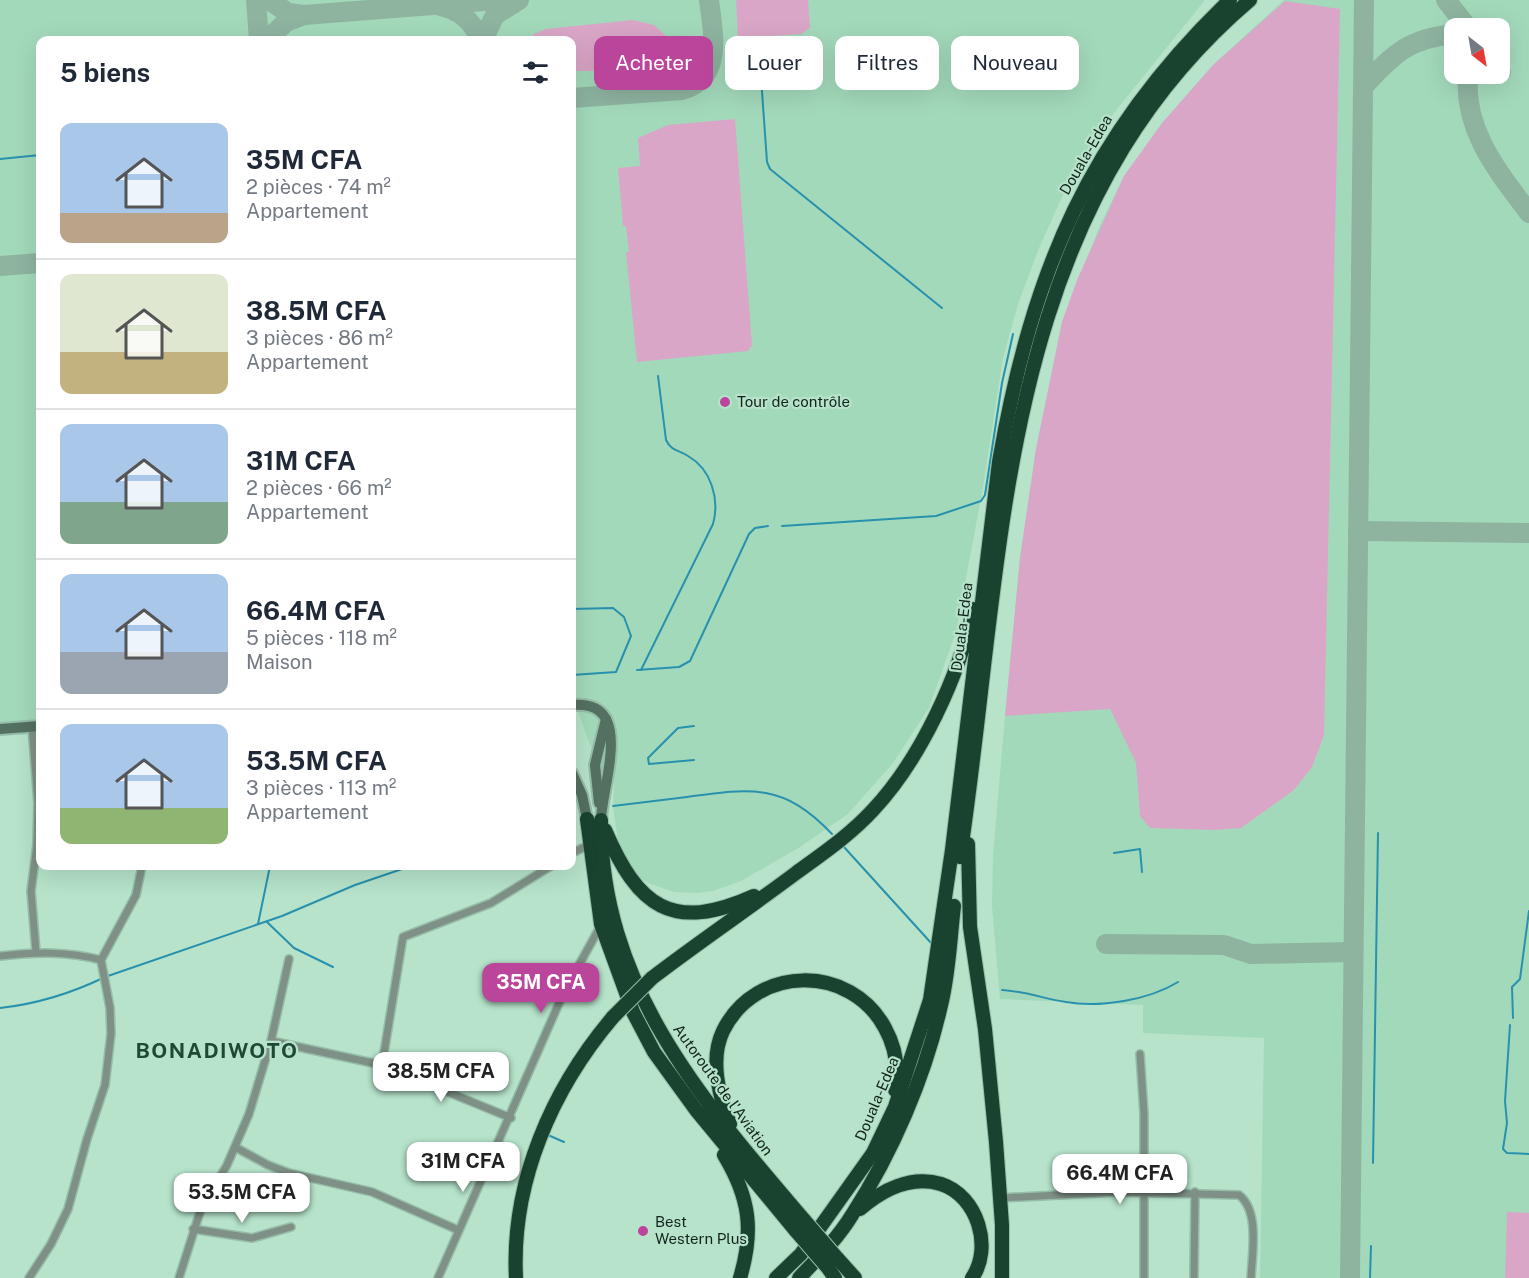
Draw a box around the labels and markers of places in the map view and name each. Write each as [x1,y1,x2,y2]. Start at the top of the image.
place label: Tour de contrôle [737,393,850,410]
marker: Tour de contrôle [718,395,732,409]
pin: 35M CFA [486,963,596,1014]
pin: 38.5M CFA [372,1052,510,1103]
pin: 31M CFA [408,1142,518,1193]
pin: 66.4M CFA [1051,1154,1189,1205]
pin: 53.5M CFA [173,1173,311,1224]
place label: Best Western Plus [655,1213,747,1247]
marker: Best Western Plus [636,1224,650,1238]

